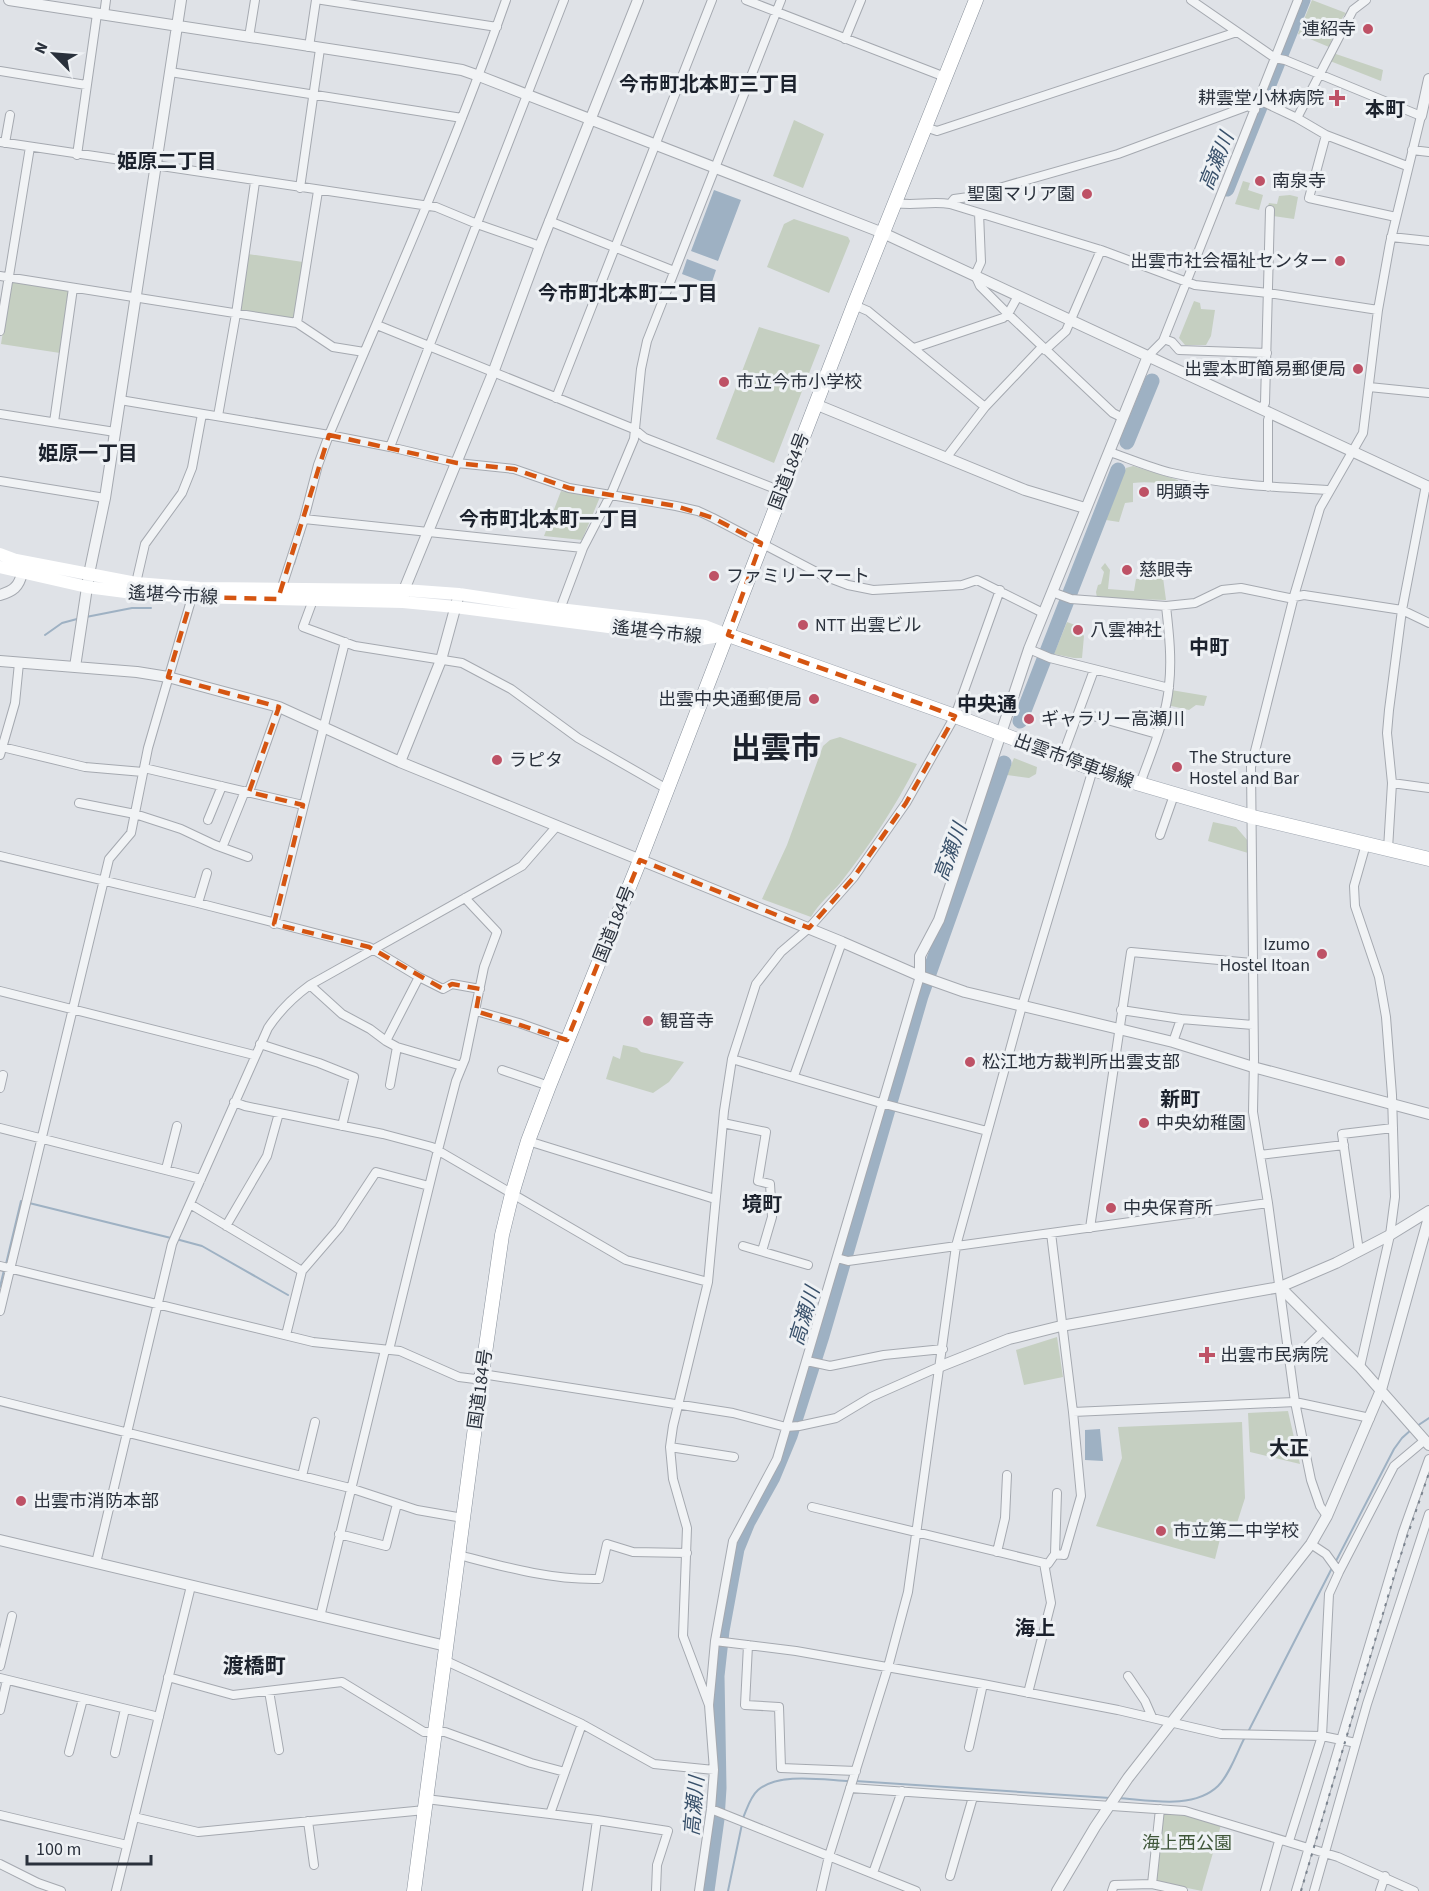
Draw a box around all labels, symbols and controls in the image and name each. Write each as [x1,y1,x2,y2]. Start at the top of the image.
place label: 連紹寺 [1302,17,1356,42]
marker: 連紹寺 [1361,22,1375,36]
north arrow [24,24,84,84]
text: N [29,39,54,58]
district label: 今市町北本町三丁目 [619,71,799,99]
place label: 耕雲堂小林病院 [1198,86,1324,111]
marker: 耕雲堂小林病院 [1328,89,1346,107]
district label: 本町 [1365,96,1405,124]
water label: 高瀬川 [1193,126,1242,194]
district label: 姫原二丁目 [117,148,217,176]
place label: 南泉寺 [1272,169,1326,194]
marker: 南泉寺 [1253,174,1267,188]
place label: 聖園マリア園 [967,182,1075,207]
marker: 聖園マリア園 [1080,187,1094,201]
place label: 出雲市社会福祉センター [1130,249,1328,274]
marker: 出雲市社会福祉センター [1333,254,1347,268]
district label: 今市町北本町二丁目 [538,280,718,308]
place label: 出雲本町簡易郵便局 [1184,357,1346,382]
marker: 出雲本町簡易郵便局 [1351,362,1365,376]
place label: 市立今市小学校 [736,370,862,395]
marker: 市立今市小学校 [717,375,731,389]
street label: 国道184号 [763,429,816,513]
district label: 姫原一丁目 [38,440,138,468]
place label: 明顕寺 [1156,480,1210,505]
marker: 明顕寺 [1137,485,1151,499]
district label: 今市町北本町一丁目 [459,506,639,534]
place label: 慈眼寺 [1139,558,1193,583]
marker: 慈眼寺 [1120,563,1134,577]
place label: ファミリーマート [726,564,870,589]
marker: ファミリーマート [707,569,721,583]
street label: 遙堪今市線 [127,581,219,610]
place label: NTT 出雲ビル [815,613,922,638]
street label: 遙堪今市線 [611,615,703,650]
marker: NTT 出雲ビル [796,618,810,632]
place label: 八雲神社 [1090,618,1162,643]
marker: 八雲神社 [1071,623,1085,637]
district label: 中町 [1189,634,1229,662]
place label: 出雲中央通郵便局 [658,687,802,712]
district label: 中央通 [957,691,1017,719]
marker: 出雲中央通郵便局 [807,692,821,706]
place label: ギャラリー高瀬川 [1041,707,1185,732]
marker: ギャラリー高瀬川 [1022,712,1036,726]
district label: 出雲市 [731,727,821,770]
street label: 出雲市停車場線 [1010,728,1137,795]
place label: The Structure Hostel and Bar [1189,745,1300,791]
place label: ラピタ [509,748,563,773]
marker: ラピタ [490,753,504,767]
marker: The Structure Hostel and Bar [1170,760,1184,774]
water label: 高瀬川 [928,817,975,885]
street label: 国道184号 [588,882,641,966]
place label: Izumo Hostel Itoan [1219,932,1310,978]
marker: Izumo Hostel Itoan [1315,947,1329,961]
place label: 観音寺 [660,1009,714,1034]
marker: 観音寺 [641,1014,655,1028]
place label: 松江地方裁判所出雲支部 [982,1050,1180,1075]
marker: 松江地方裁判所出雲支部 [963,1055,977,1069]
district label: 新町 [1160,1086,1200,1114]
place label: 中央幼稚園 [1156,1111,1246,1136]
marker: 中央幼稚園 [1137,1116,1151,1130]
district label: 境町 [742,1191,782,1219]
place label: 中央保育所 [1123,1196,1213,1221]
marker: 中央保育所 [1104,1201,1118,1215]
water label: 高瀬川 [783,1282,828,1349]
place label: 出雲市民病院 [1220,1343,1328,1368]
marker: 出雲市民病院 [1198,1346,1216,1364]
street label: 国道184号 [462,1347,498,1431]
district label: 大正 [1269,1435,1309,1463]
place label: 出雲市消防本部 [33,1489,159,1514]
marker: 出雲市消防本部 [14,1494,28,1508]
place label: 市立第二中学校 [1173,1519,1299,1544]
marker: 市立第二中学校 [1154,1524,1168,1538]
district label: 海上 [1015,1615,1055,1643]
district label: 渡橋町 [223,1651,286,1681]
water label: 高瀬川 [678,1773,712,1837]
scale bar [27,1828,152,1866]
park label: 海上西公園 [1142,1831,1232,1856]
text: 100 m [36,1837,81,1862]

